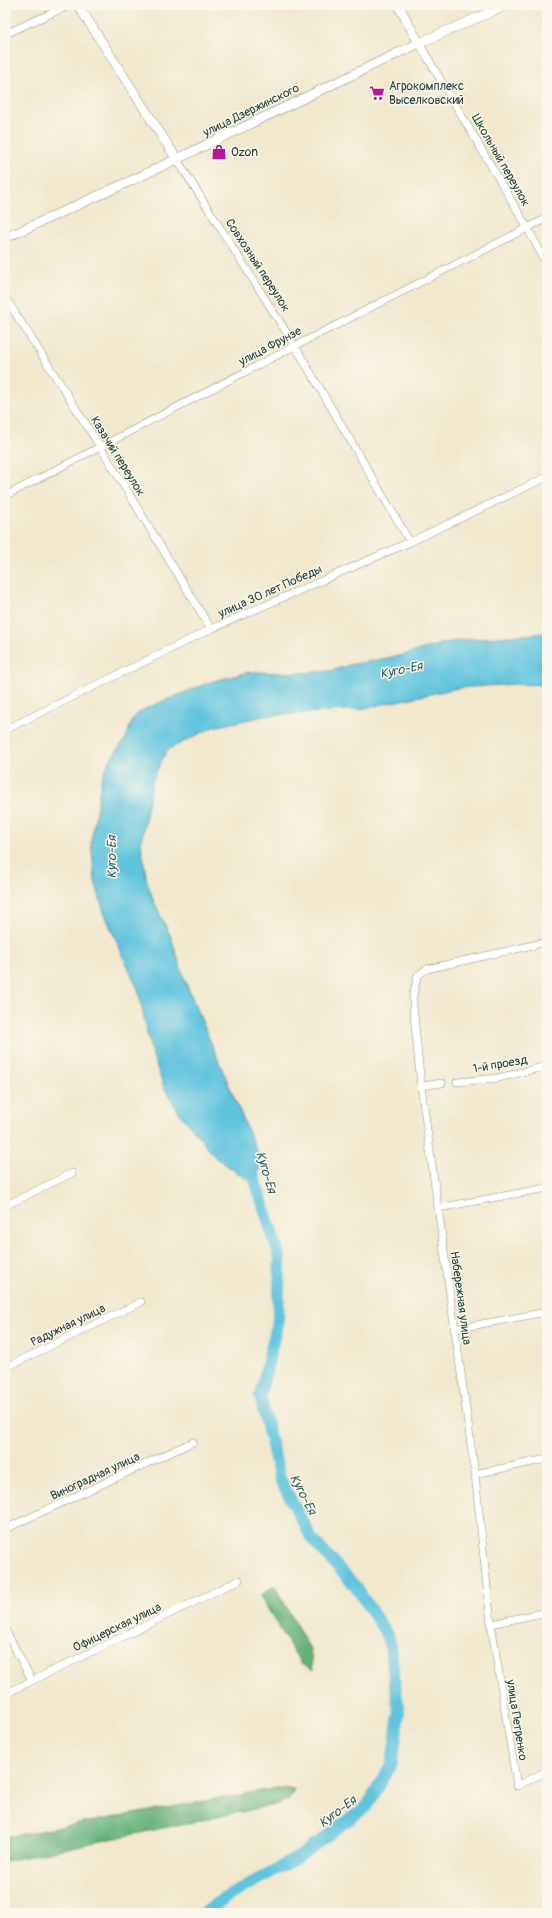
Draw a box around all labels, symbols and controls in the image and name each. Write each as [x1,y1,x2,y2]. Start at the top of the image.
place label: Агрокомплекс Выселковский [389,79,464,108]
street label: улица Дзержинского [200,80,302,141]
supermarket icon: Агрокомплекс Выселковский [368,84,386,102]
street label: Школьный переулок [468,111,533,209]
shop icon: Ozon [210,143,228,161]
place label: Ozon [231,145,258,160]
street label: Совхозный переулок [222,216,293,315]
street label: улица Фрунзе [235,324,304,370]
street label: Казачий переулок [87,414,148,499]
street label: улица 30 лет Победы [215,562,325,622]
water label: Куго-Ея [379,657,426,682]
water label: Куго-Ея [104,834,120,878]
street label: 1-й проезд [472,1052,529,1077]
water label: Куго-Ея [252,1149,281,1197]
street label: Набережная улица [446,1250,475,1346]
street label: Радужная улица [28,1301,108,1350]
street label: Виноградная улица [48,1449,143,1504]
water label: Куго-Ея [286,1472,321,1519]
street label: Офицерская улица [71,1599,164,1655]
street label: улица Петренко [503,1678,530,1762]
water label: Куго-Ея [316,1791,361,1831]

